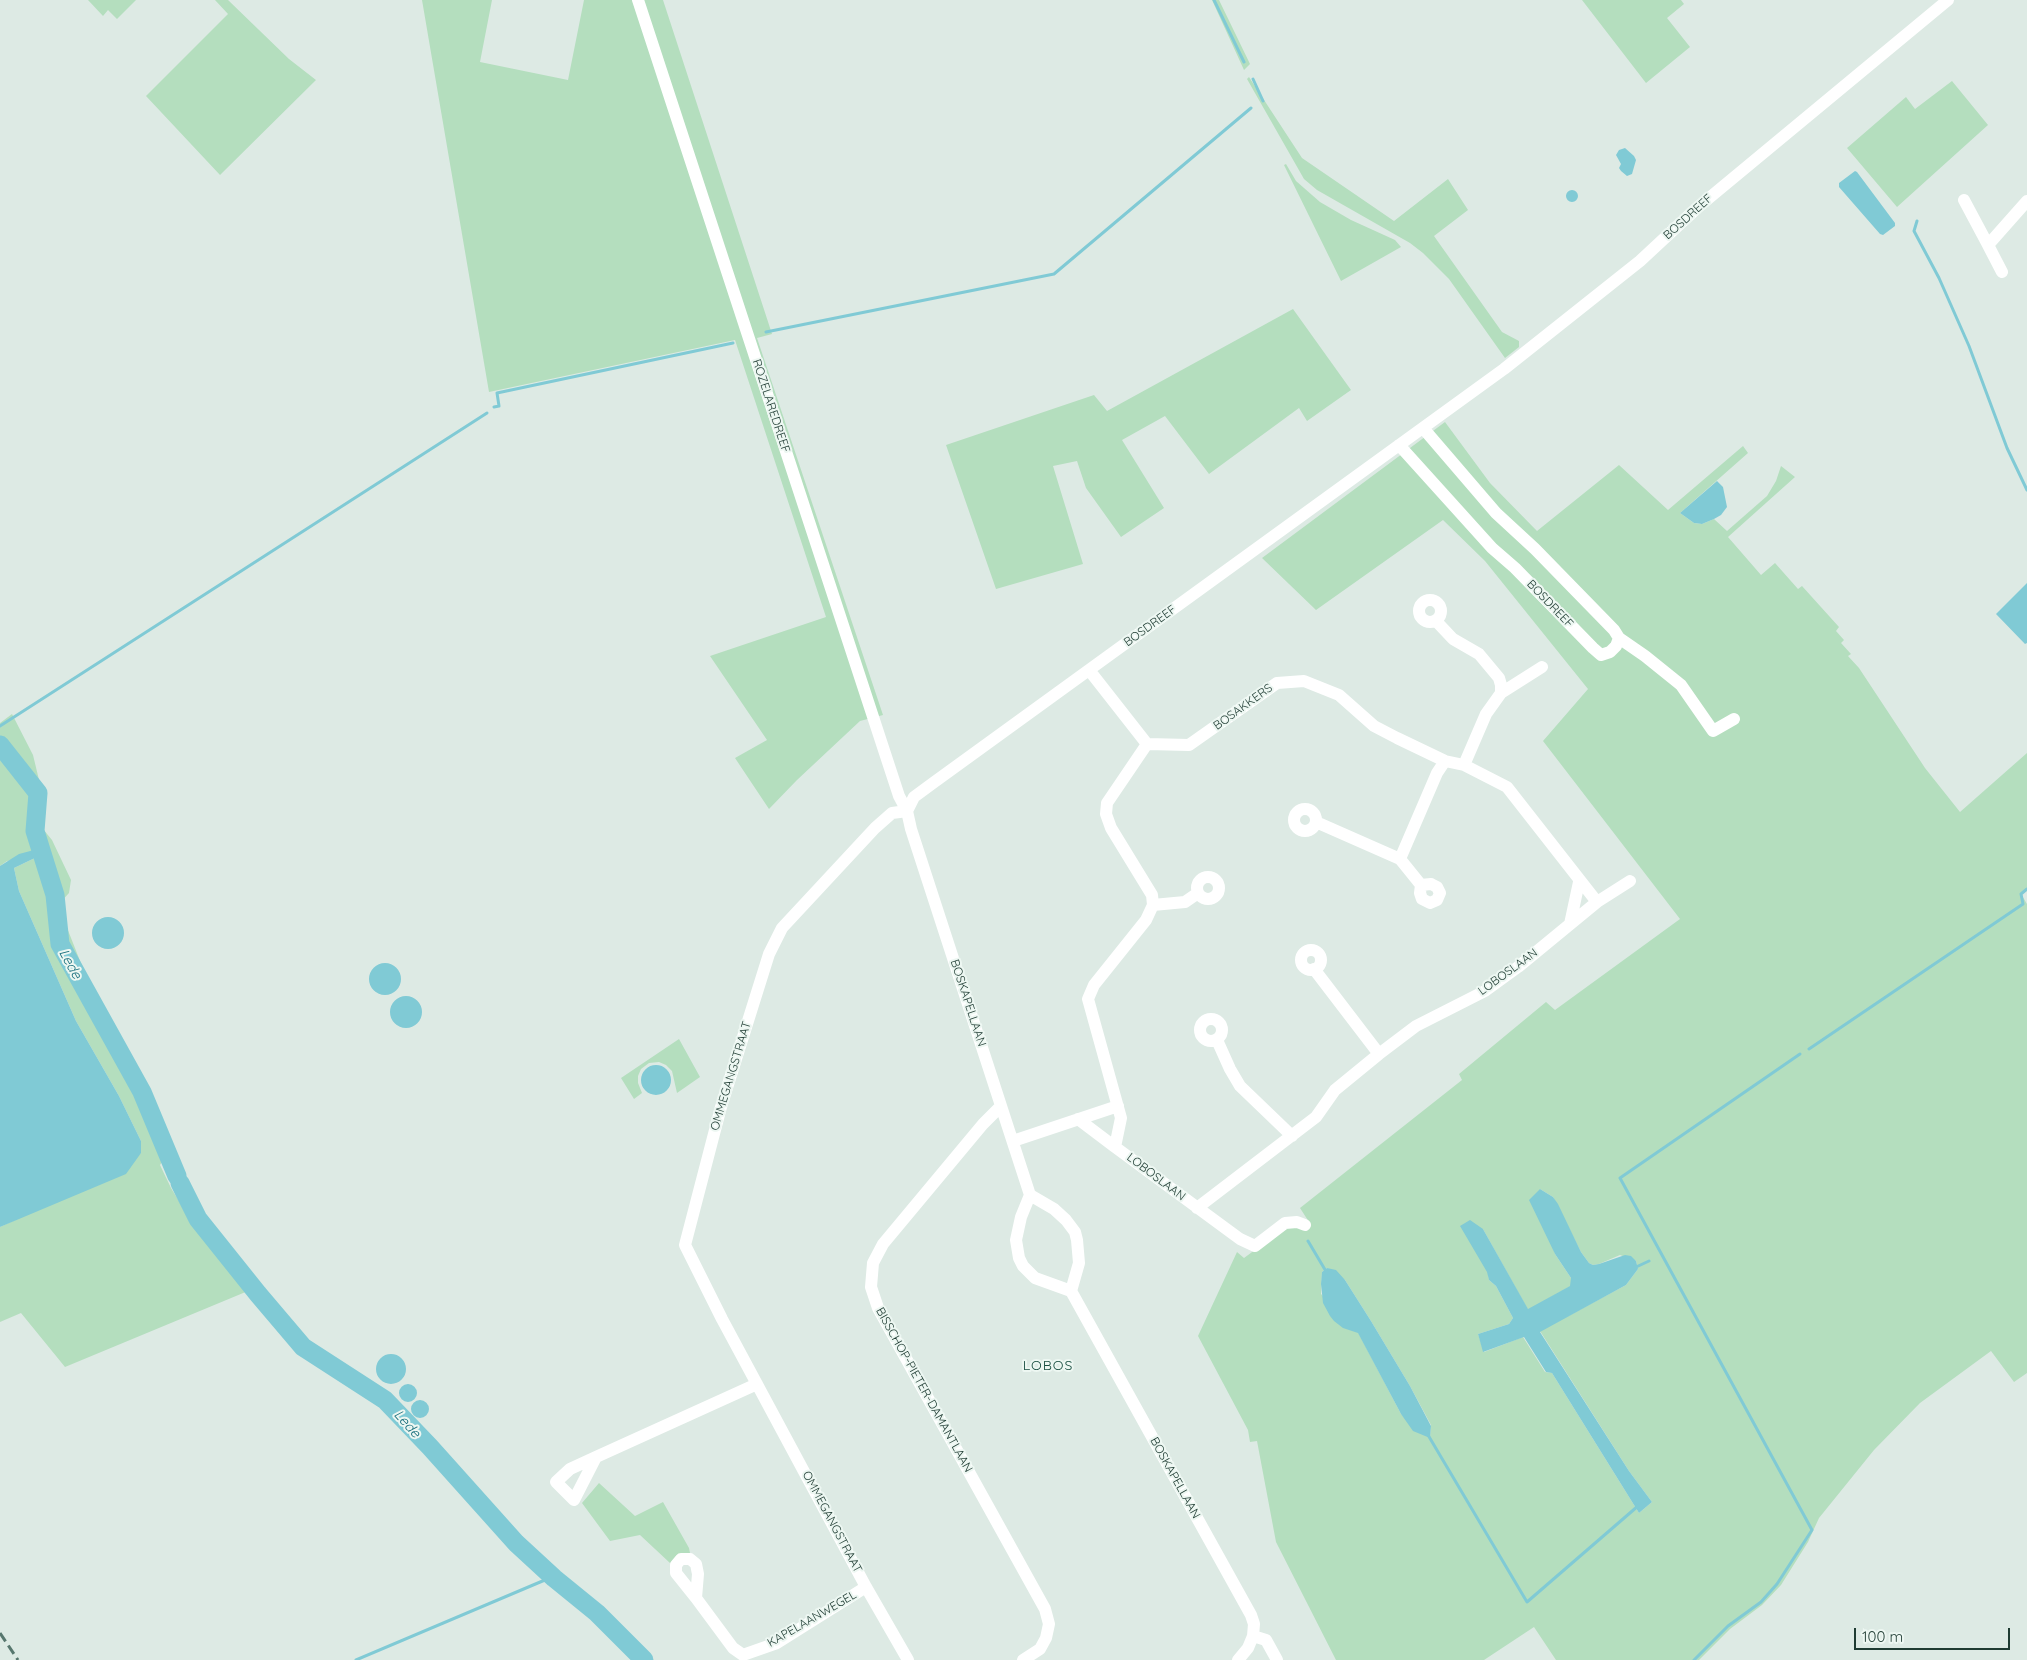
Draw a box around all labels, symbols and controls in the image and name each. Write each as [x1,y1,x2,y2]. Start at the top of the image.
street label: BOSDREEF [1661,191,1715,243]
street label: ROZELAREDREEF [749,357,793,455]
street label: BOSDREEF [1524,577,1576,631]
street label: BOSDREEF [1121,602,1179,650]
street label: BOSAKKERS [1211,681,1275,733]
water label: Lede [55,946,85,982]
street label: LOBOSLAAN [1476,946,1540,998]
street label: BOSKAPELLAAN [947,958,989,1048]
street label: OMMEGANGSTRAAT [708,1020,754,1132]
street label: LOBOSLAAN [1124,1150,1188,1204]
street label: BISSCHOP-PIETER-DAMANTLAAN [873,1305,975,1475]
district label: LOBOS [1022,1358,1074,1374]
water label: Lede [390,1407,424,1441]
street label: BOSKAPELLAAN [1147,1435,1203,1521]
street label: OMMEGANGSTRAAT [799,1469,865,1575]
street label: KAPELAANWEGEL [765,1588,859,1650]
scale bar [1857,1618,2013,1650]
text: 100 m [1862,1627,1903,1646]

